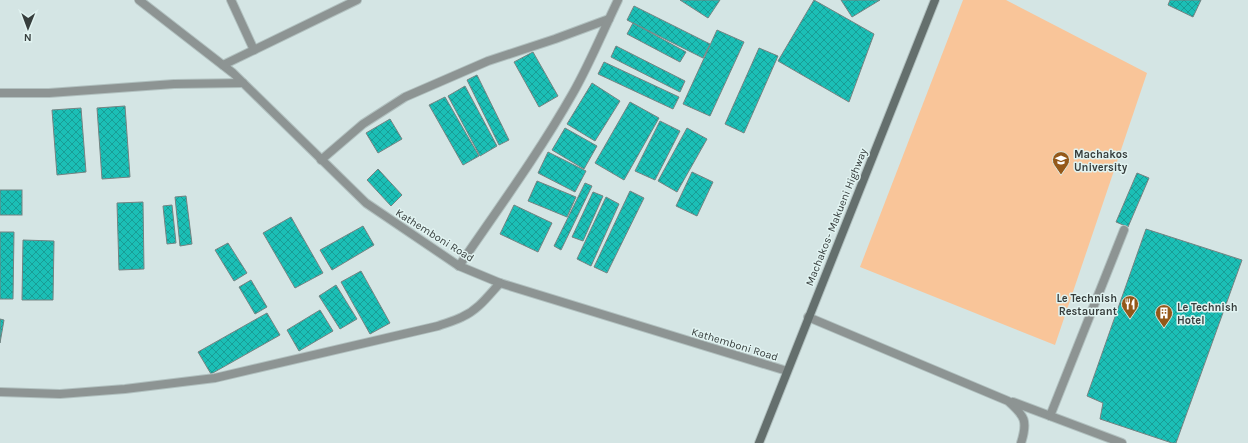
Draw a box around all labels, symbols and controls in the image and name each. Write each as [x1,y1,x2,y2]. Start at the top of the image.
north arrow [8,8,48,48]
text: N [24,31,32,44]
street label: Machakos- Makueni Highway [803,147,870,288]
place label: Machakos University [1074,148,1128,174]
school or university icon: Machakos University [1051,150,1071,175]
street label: Kathemboni Road [393,206,476,265]
place label: Le Technish Restaurant [1056,292,1118,318]
restaurant icon: Le Technish Restaurant [1120,294,1140,319]
place label: Le Technish Hotel [1177,301,1238,327]
building icon: Le Technish Hotel [1154,303,1174,328]
street label: Kathemboni Road [690,325,780,364]

